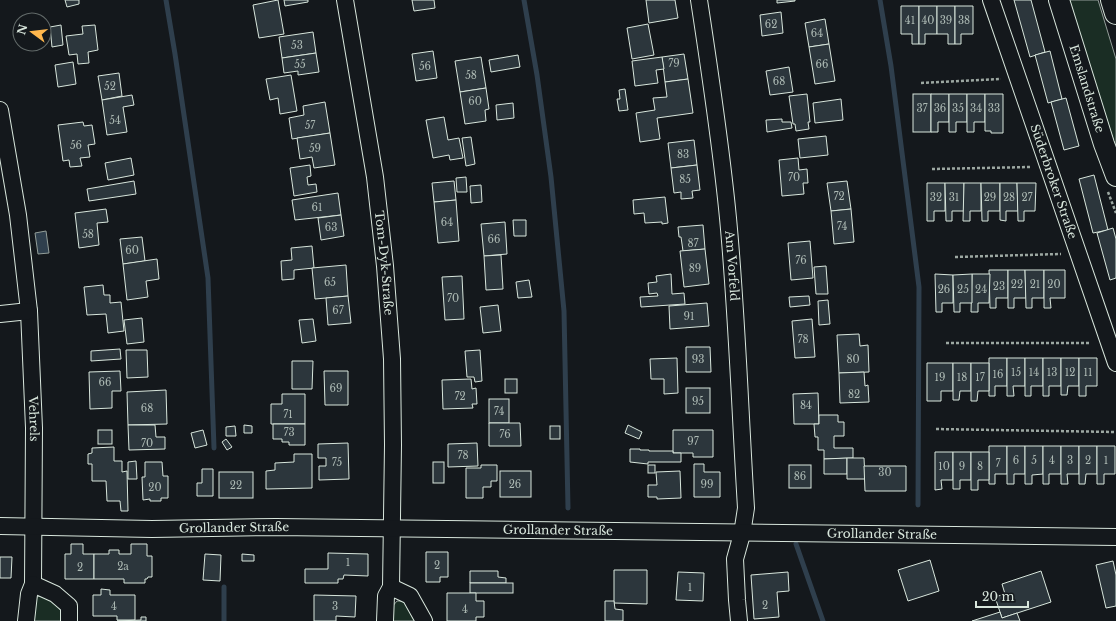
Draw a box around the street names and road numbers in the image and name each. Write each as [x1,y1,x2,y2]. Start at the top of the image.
street label: Emslandstraße [1066,43,1108,135]
street label: Süderbroker Straße [1027,122,1081,241]
street label: Tom-Dyk-Straße [372,210,397,316]
street label: Am Vorfeld [722,229,742,302]
street label: Vehrels [26,395,42,441]
street label: Grollander Straße [179,519,289,536]
street label: Grollander Straße [503,522,613,538]
street label: Grollander Straße [827,526,937,542]

